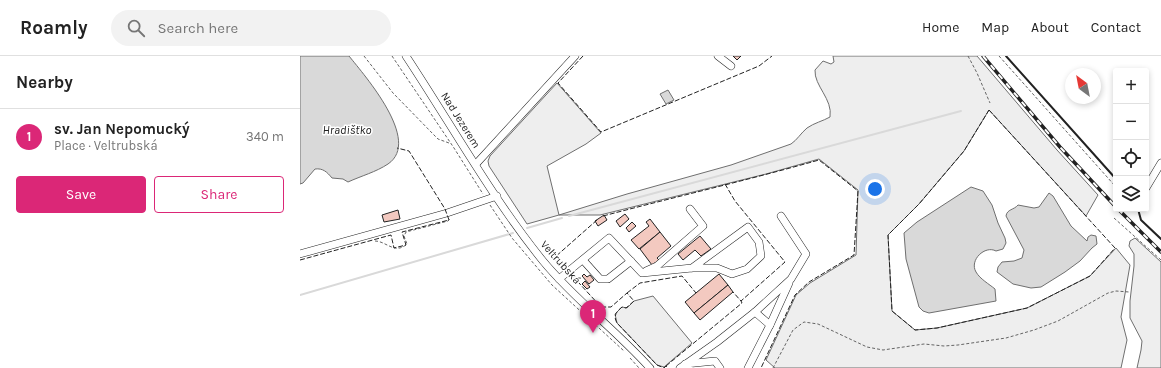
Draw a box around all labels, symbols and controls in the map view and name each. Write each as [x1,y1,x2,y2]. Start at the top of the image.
search box [111,10,391,46]
text: Roamly [20,17,87,39]
icon: search [125,17,147,39]
text: Search here [157,19,238,37]
text: Home [922,19,959,36]
text: Map [981,19,1009,36]
text: About [1031,19,1069,36]
text: Contact [1091,19,1141,36]
north arrow [1065,68,1101,104]
map controls [1113,68,1149,212]
button: + [1113,68,1149,104]
text: Nearby [16,72,73,92]
street label: Nad Jezerem [438,90,483,151]
button: − [1113,104,1149,140]
text: sv. Jan Nepomucký [54,120,190,138]
water label: Hradišťko [323,123,371,137]
text: 1 [27,129,31,144]
text: 340 m [246,129,284,144]
text: Place · Veltrubská [54,138,158,153]
button: locate [1113,140,1149,176]
button: Save [16,176,146,213]
button: Share [154,176,284,213]
button: layers [1113,176,1149,212]
your location [865,179,885,199]
street label: Veltrubská [538,238,583,287]
pin: 1 [580,300,606,333]

